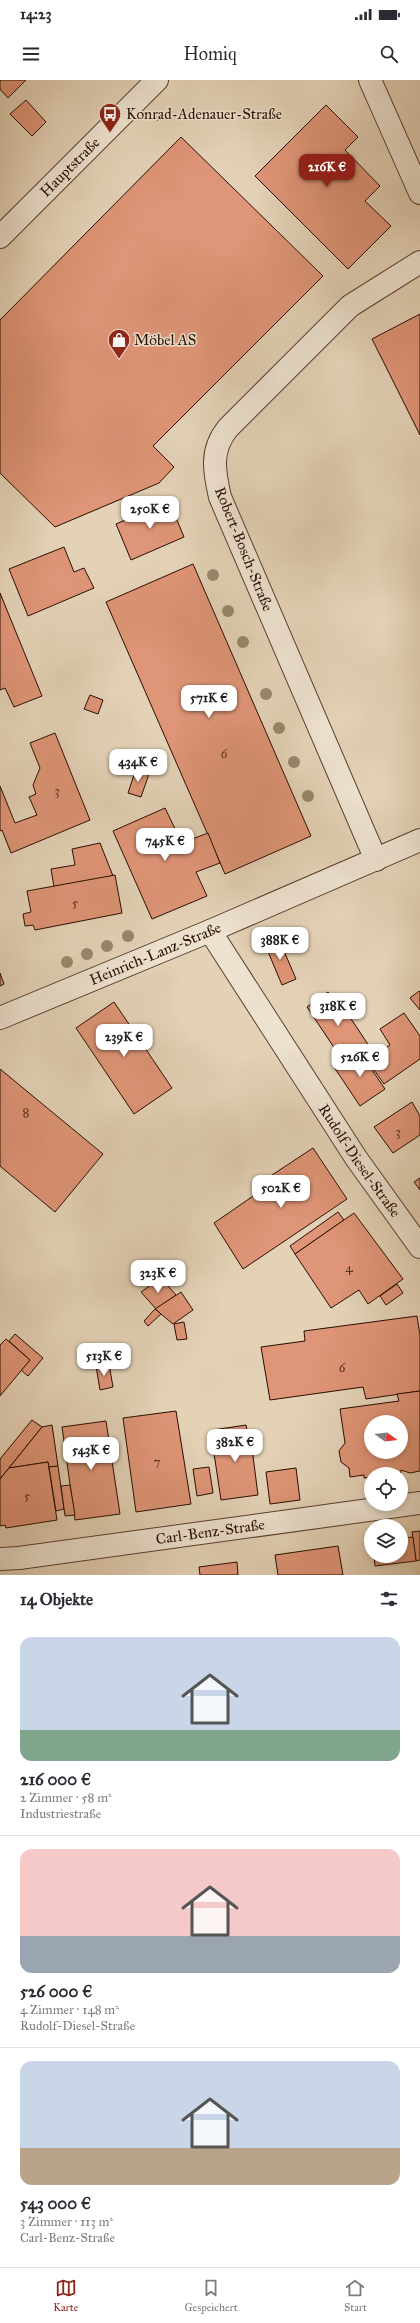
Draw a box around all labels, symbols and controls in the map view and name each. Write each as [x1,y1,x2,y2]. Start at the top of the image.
text: 14:23 [20,5,51,23]
icon: menu [20,43,42,65]
text: Homiq [183,43,237,65]
icon: search [378,43,400,65]
bus stop icon: Konrad-Adenauer-Straße [97,101,123,134]
place label: Konrad-Adenauer-Straße [126,105,282,123]
street label: Hauptstraße [36,133,104,201]
pin: 216K € [294,154,360,188]
text: 216K € [308,159,346,175]
shop icon: Möbel AS [106,327,132,360]
place label: Möbel AS [134,331,197,349]
street label: Robert-Bosch-Straße [211,484,277,614]
pin: 250K € [117,496,183,530]
text: 250K € [130,501,170,517]
pin: 571K € [176,685,242,719]
text: 571K € [190,690,228,706]
house number: 6 [221,746,228,762]
pin: 434K € [105,749,171,783]
text: 434K € [118,754,158,770]
house number: 3 [54,783,60,799]
pin: 745K € [132,828,198,862]
text: 745K € [145,833,185,849]
house number: 5 [72,895,78,911]
street label: Heinrich-Lanz-Straße [87,918,224,989]
pin: 388K € [247,927,313,961]
text: 388K € [261,932,299,948]
pin: 318K € [305,993,371,1027]
text: 318K € [319,998,357,1014]
pin: 239K € [91,1024,157,1058]
text: 239K € [105,1029,143,1045]
pin: 526K € [327,1044,393,1078]
text: 526K € [340,1049,380,1065]
street label: Rudolf-Diesel-Straße [315,1101,405,1221]
house number: 8 [23,1105,30,1121]
house number: 3 [395,1124,401,1140]
pin: 502K € [248,1175,314,1209]
text: 502K € [261,1180,301,1196]
pin: 323K € [125,1260,191,1294]
house number: 4 [345,1260,353,1276]
text: 323K € [140,1265,176,1281]
pin: 513K € [71,1343,137,1377]
text: 513K € [86,1348,122,1364]
house number: 6 [339,1360,346,1376]
north arrow [364,1415,408,1459]
map controls [364,1415,408,1563]
pin: 382K € [202,1429,268,1463]
text: 382K € [216,1434,254,1450]
pin: 543K € [58,1437,124,1471]
text: 543K € [72,1442,110,1458]
house number: 7 [154,1454,161,1470]
button: locate [364,1467,408,1511]
house number: 5 [24,1488,30,1504]
street label: Carl-Benz-Straße [155,1515,266,1548]
button: layers [364,1519,408,1563]
icon: filters [378,1588,400,1610]
text: 14 Objekte [20,1589,93,1610]
icon: home [174,1663,246,1735]
text: 216 000 € [20,1769,91,1790]
text: 2 Zimmer · 58 m² [20,1790,112,1806]
text: Industriestraße [20,1806,101,1822]
icon: home [174,1875,246,1947]
text: 526 000 € [20,1981,92,2002]
text: 4 Zimmer · 148 m² [20,2002,119,2018]
text: Rudolf-Diesel-Straße [20,2018,135,2034]
icon: home [174,2087,246,2159]
text: 543 000 € [20,2193,91,2214]
text: 3 Zimmer · 113 m² [20,2214,113,2230]
text: Carl-Benz-Straße [20,2230,115,2246]
tab: Karte [53,2277,78,2314]
tab: Gespeichert [185,2277,238,2314]
tab: Start [344,2277,367,2314]

